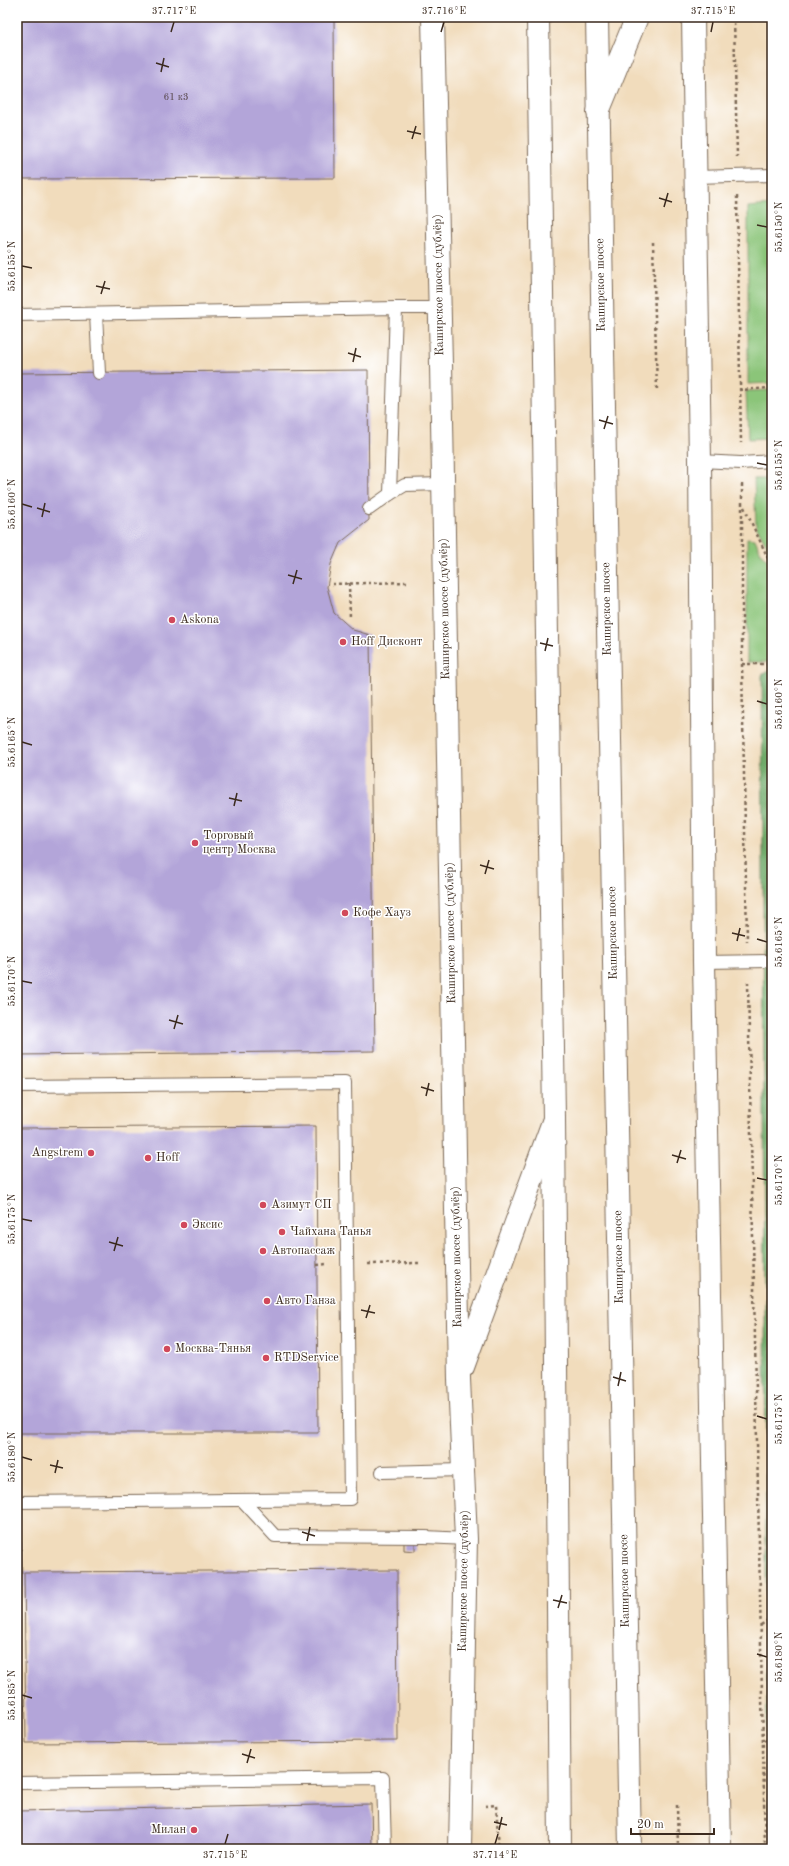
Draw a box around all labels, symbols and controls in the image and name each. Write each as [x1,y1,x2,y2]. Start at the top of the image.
text: 37.717°E [152,6,196,16]
text: 37.716°E [422,6,466,16]
text: 37.715°E [691,6,735,16]
house number: 61 к3 [163,92,189,102]
text: 55.6150°N [774,201,784,253]
street label: Каширское шоссе (дублёр) [431,214,446,356]
street label: Каширское шоссе [594,238,608,332]
text: 55.6155°N [7,240,17,292]
text: 55.6155°N [774,439,784,491]
text: 55.6160°N [7,478,17,530]
street label: Каширское шоссе (дублёр) [437,538,452,680]
street label: Каширское шоссе [600,562,614,656]
place label: Askona [180,614,219,626]
marker: Askona [167,615,177,625]
place label: Hoff Дисконт [351,636,423,648]
marker: Hoff Дисконт [338,637,348,647]
text: 55.6160°N [774,678,784,730]
text: 55.6165°N [7,716,17,768]
place label: Торговый центр Москва [203,830,276,856]
marker: Торговый центр Москва [190,838,200,848]
street label: Каширское шоссе (дублёр) [443,862,458,1004]
street label: Каширское шоссе [606,886,620,980]
place label: Кофе Хауз [353,907,411,919]
marker: Кофе Хауз [340,908,350,918]
text: 55.6165°N [774,916,784,968]
text: 55.6170°N [7,955,17,1007]
place label: Angstrem [31,1147,83,1159]
marker: Angstrem [86,1148,96,1158]
place label: Hoff [156,1152,180,1164]
marker: Hoff [143,1153,153,1163]
text: 55.6170°N [774,1154,784,1206]
street label: Каширское шоссе (дублёр) [449,1186,464,1328]
text: 55.6175°N [7,1193,17,1245]
place label: Азимут СП [271,1199,332,1211]
marker: Азимут СП [258,1200,268,1210]
street label: Каширское шоссе [612,1210,626,1304]
place label: Эксис [192,1219,223,1231]
marker: Эксис [179,1220,189,1230]
place label: Чайхана Танья [290,1226,371,1238]
marker: Чайхана Танья [277,1227,287,1237]
place label: Автопассаж [271,1245,335,1257]
marker: Автопассаж [258,1246,268,1256]
place label: Авто Ганза [275,1295,336,1307]
marker: Авто Ганза [262,1296,272,1306]
place label: Москва-Тянья [175,1343,251,1355]
marker: Москва-Тянья [162,1344,172,1354]
place label: RTDService [274,1352,339,1364]
marker: RTDService [261,1353,271,1363]
text: 55.6175°N [774,1393,784,1445]
text: 55.6180°N [7,1431,17,1483]
street label: Каширское шоссе (дублёр) [456,1510,471,1652]
street label: Каширское шоссе [618,1534,632,1628]
text: 55.6180°N [774,1631,784,1683]
text: 55.6185°N [7,1669,17,1721]
scale bar [631,1810,714,1836]
text: 20 m [637,1819,664,1831]
place label: Милан [151,1824,186,1836]
marker: Милан [189,1825,199,1835]
text: 37.715°E [203,1850,247,1860]
text: 37.714°E [473,1850,517,1860]

